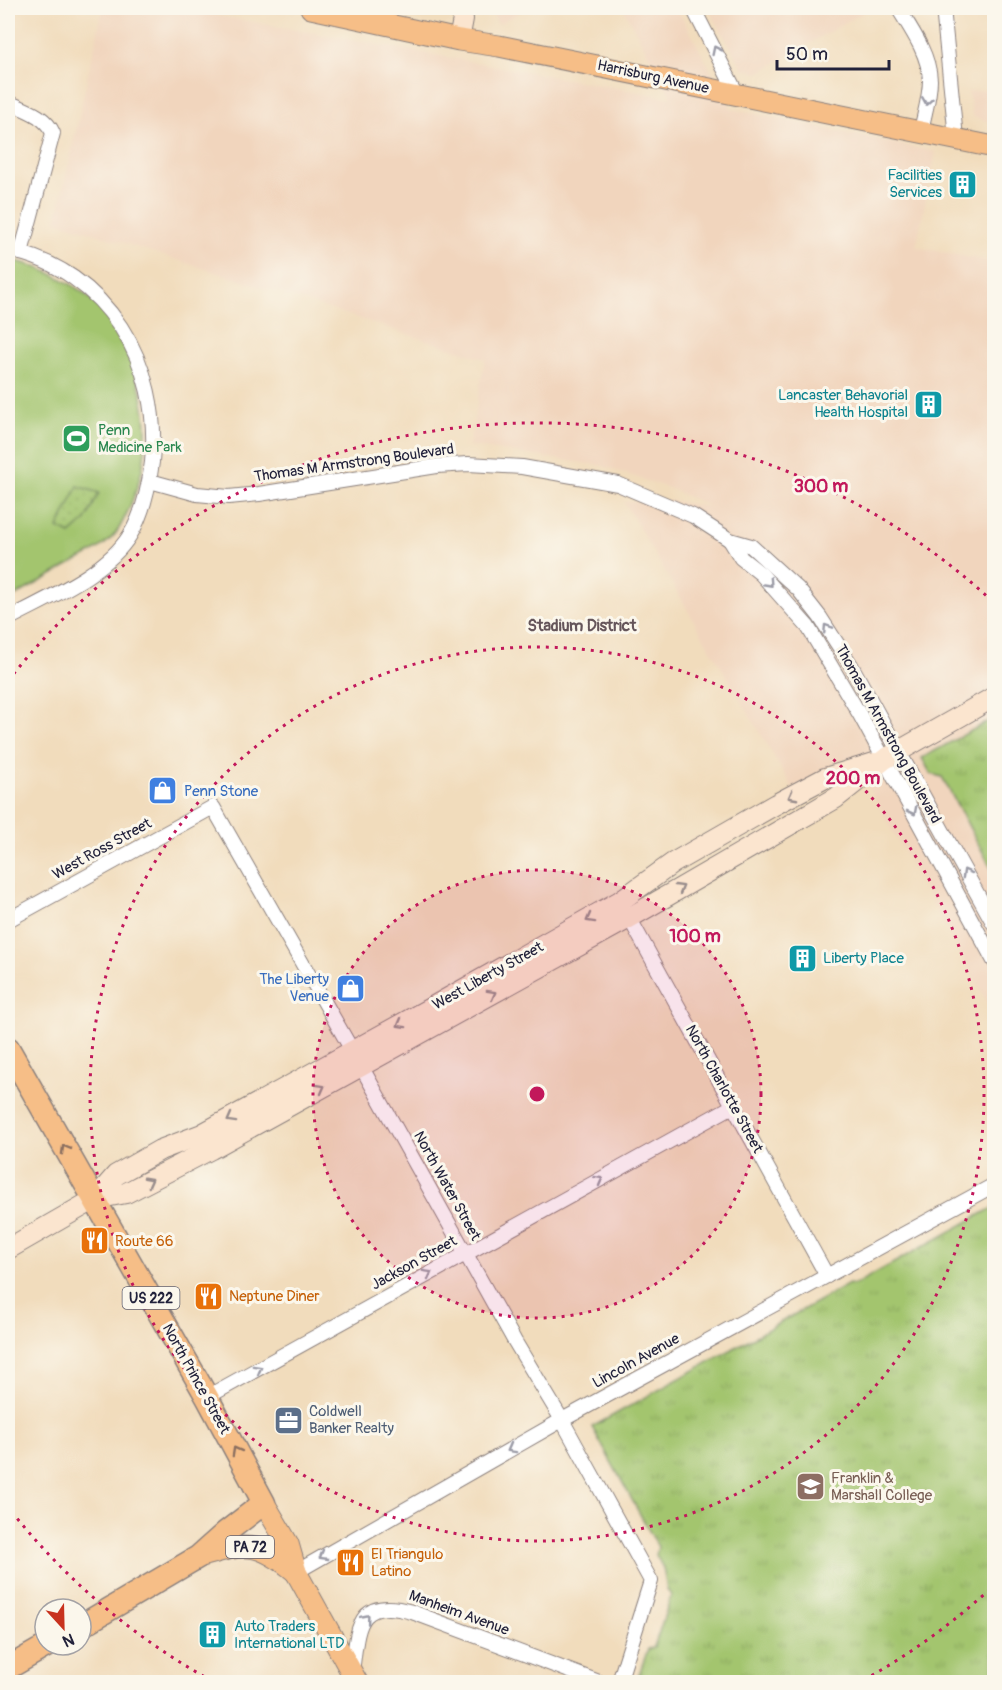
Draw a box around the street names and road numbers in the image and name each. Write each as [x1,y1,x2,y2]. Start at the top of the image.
street label: Harrisburg Avenue [595,56,711,98]
street label: Thomas M Armstrong Boulevard [253,440,455,486]
street label: Thomas M Armstrong Boulevard [831,641,945,827]
street label: West Ross Street [49,813,156,884]
street label: West Liberty Street [429,937,548,1014]
street label: North Charlotte Street [681,1022,768,1157]
street label: North Water Street [409,1128,485,1245]
street label: Jackson Street [368,1231,461,1294]
road number: US 222 [122,1287,180,1309]
street label: North Prince Street [158,1321,235,1438]
street label: Lincoln Avenue [589,1329,683,1393]
road number: PA 72 [226,1536,274,1558]
street label: Manheim Avenue [406,1586,512,1640]

